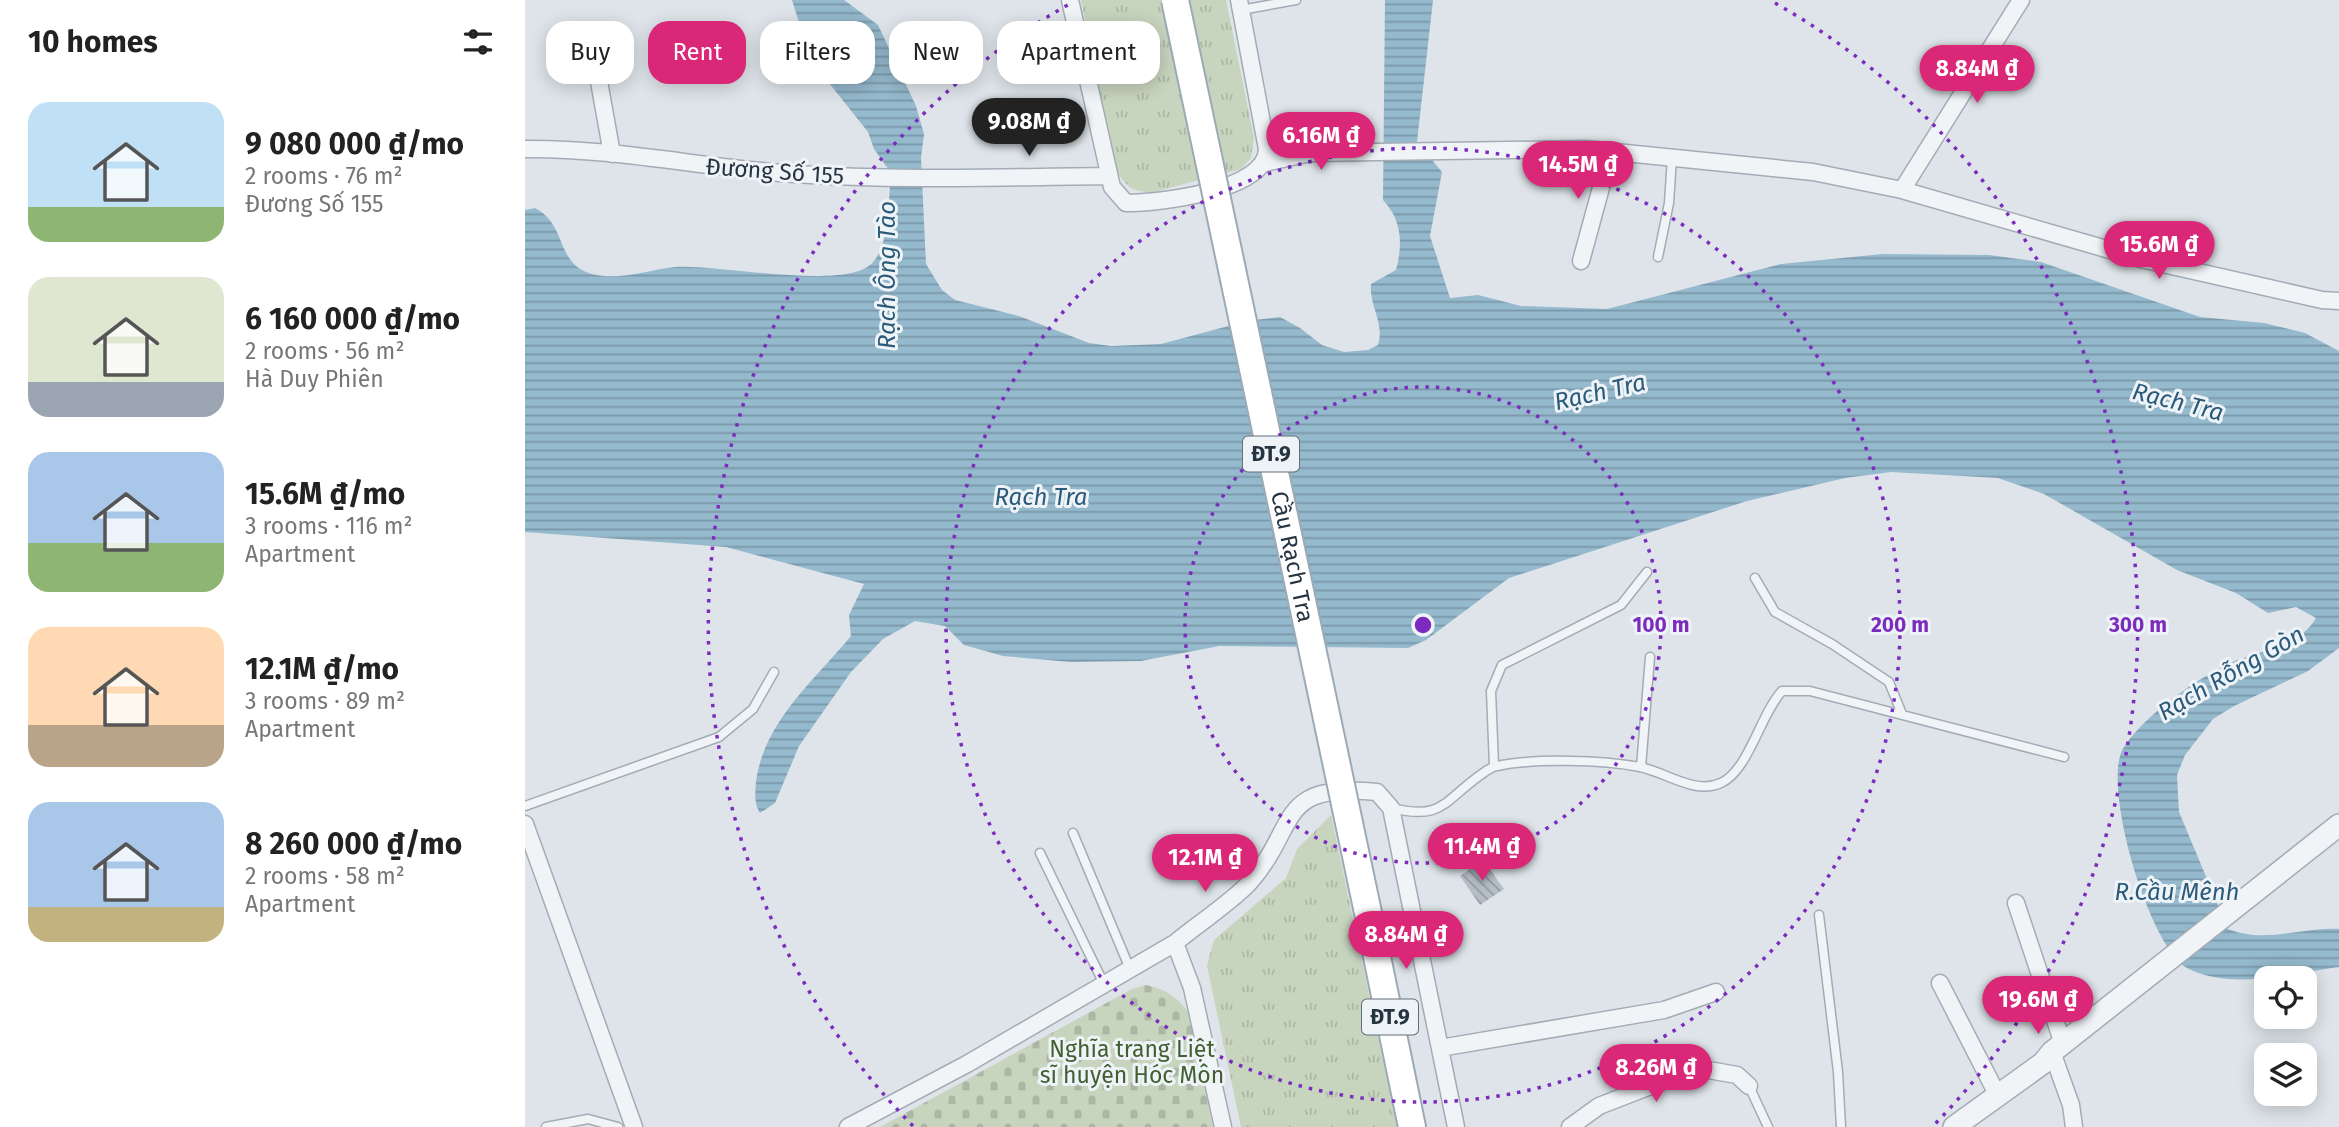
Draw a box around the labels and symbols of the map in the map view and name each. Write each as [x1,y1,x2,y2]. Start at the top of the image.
pin: 8.84M ₫ [1912,46,2042,105]
pin: 9.08M ₫ [964,99,1094,158]
pin: 6.16M ₫ [1256,113,1386,172]
pin: 14.5M ₫ [1513,142,1643,201]
street label: Đương Số 155 [705,152,845,190]
water label: Rạch Ông Tào [872,201,901,349]
pin: 15.6M ₫ [2094,222,2224,281]
water label: Rạch Tra [1552,368,1648,416]
water label: Rạch Tra [2130,377,2226,427]
road number: ĐT.9 [1243,436,1299,472]
water label: Rạch Tra [995,483,1087,511]
street label: Cầu Rạch Tra [1265,489,1320,625]
text: 100 m [1632,612,1690,638]
text: 200 m [1871,612,1929,638]
text: 300 m [2108,612,2167,638]
centre of rings [1411,613,1435,637]
water label: Rạch Rỗng Gòn [2153,620,2309,726]
pin: 11.4M ₫ [1417,824,1547,883]
pin: 12.1M ₫ [1140,834,1270,894]
water label: R.Cầu Mênh [2115,878,2240,906]
pin: 8.84M ₫ [1341,912,1471,971]
pin: 19.6M ₫ [1973,976,2103,1036]
road number: ĐT.9 [1362,1000,1418,1034]
park label: Nghĩa trang Liệt sĩ huyện Hóc Môn [1040,1035,1224,1089]
pin: 8.26M ₫ [1591,1044,1721,1104]

